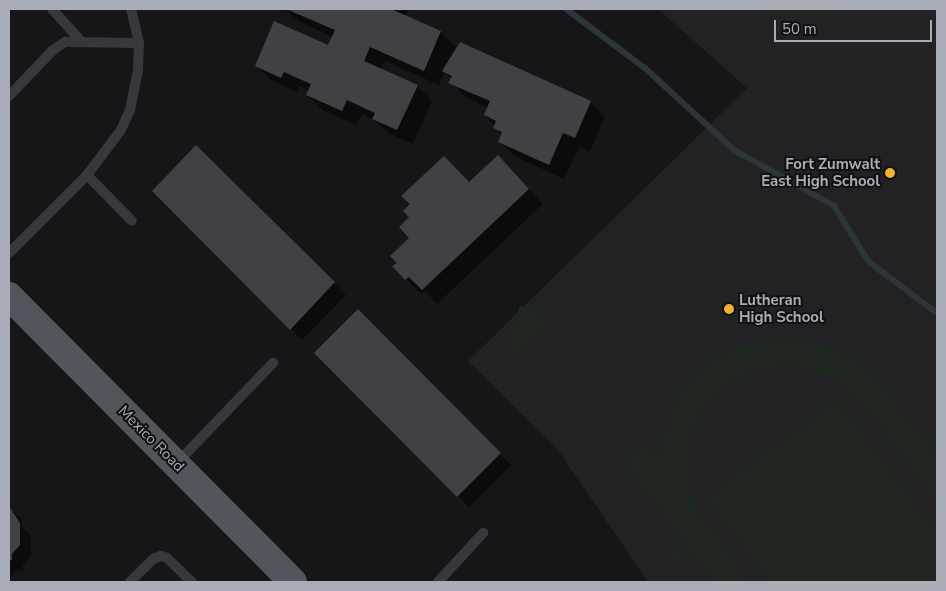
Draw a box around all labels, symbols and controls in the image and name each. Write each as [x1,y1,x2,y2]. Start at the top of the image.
scale bar [776,10,934,42]
text: 50 m [782,19,817,39]
place label: Fort Zumwalt East High School [761,155,880,190]
marker: Fort Zumwalt East High School [884,167,896,179]
place label: Lutheran High School [739,291,824,326]
marker: Lutheran High School [723,303,735,315]
street label: Mexico Road [114,402,188,476]

